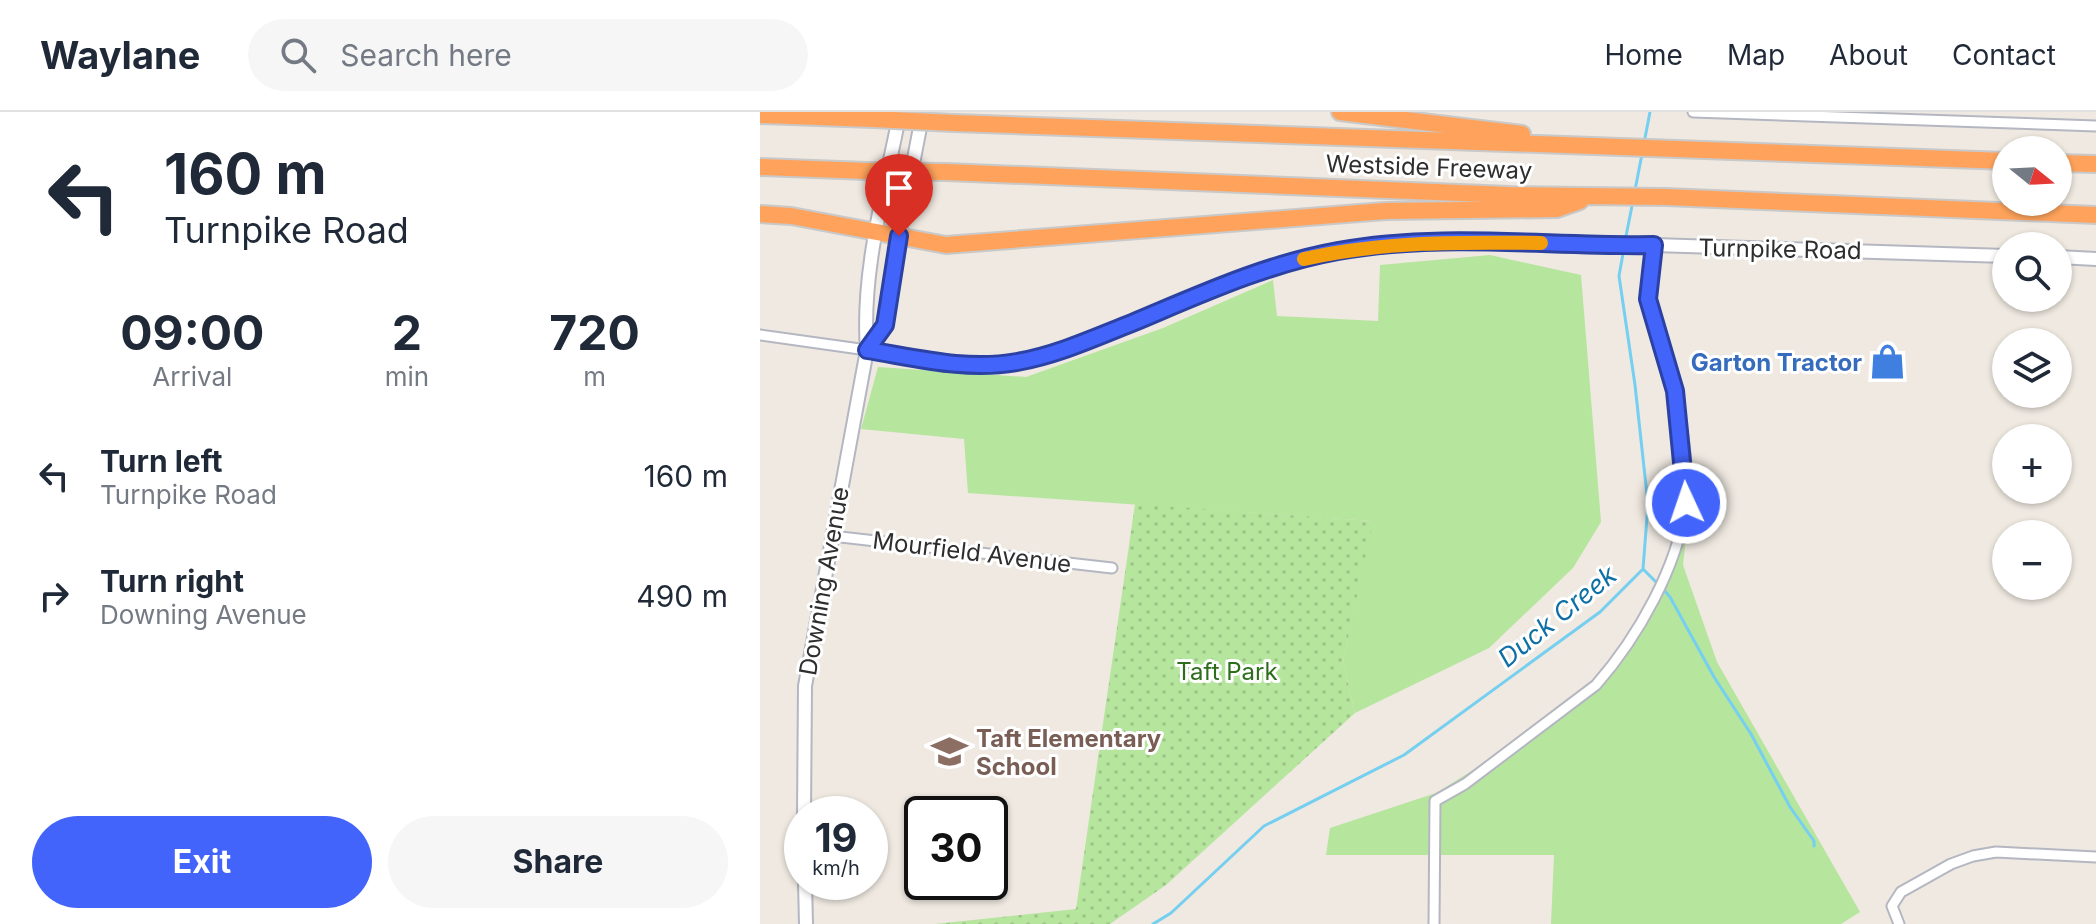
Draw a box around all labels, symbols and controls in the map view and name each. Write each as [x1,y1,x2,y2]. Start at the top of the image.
search box [248,19,808,91]
text: Waylane [40,32,200,78]
icon: search [276,33,320,77]
text: Search here [340,37,512,73]
text: Home [1604,38,1683,72]
text: Map [1727,38,1785,72]
text: About [1829,38,1908,72]
text: Contact [1952,38,2056,72]
north arrow [1992,136,2072,216]
map controls [1992,136,2072,600]
text: 160 m [164,140,327,208]
icon: left [32,144,136,248]
street label: Westside Freeway [1325,149,1533,185]
pin [865,154,933,236]
icon: arrive [877,166,921,210]
text: Turnpike Road [164,208,409,252]
button: search [1992,232,2072,312]
street label: Turnpike Road [1698,233,1862,265]
text: 09:00 [120,303,264,362]
text: 2 [392,303,422,362]
text: 720 [549,303,640,362]
button: layers [1992,328,2072,408]
shop icon: Garton Tractor [1869,343,1907,381]
place label: Garton Tractor [1691,348,1862,377]
text: Arrival [152,361,232,392]
text: min [385,361,429,392]
text: m [583,361,606,392]
button: + [1992,424,2072,504]
text: Turn left [100,443,222,479]
icon: left [32,454,76,498]
text: 160 m [644,458,728,494]
position arrow [1644,461,1728,545]
text: Turnpike Road [100,479,277,510]
street label: Downing Avenue [793,484,855,678]
button: − [1992,520,2072,600]
street label: Mourfield Avenue [871,525,1073,579]
water label: Duck Creek [1492,558,1623,673]
text: Turn right [100,563,244,599]
icon: right [32,574,76,618]
text: 490 m [636,578,728,614]
text: Downing Avenue [100,599,307,630]
park label: Taft Park [1176,657,1278,686]
place label: Taft Elementary School [976,724,1162,781]
school or university icon: Taft Elementary School [931,733,969,771]
speed limit sign: 30 [904,796,1008,900]
text: 19 [814,813,858,862]
button: Exit [32,816,372,908]
button: Share [388,816,728,908]
text: km/h [812,856,860,880]

